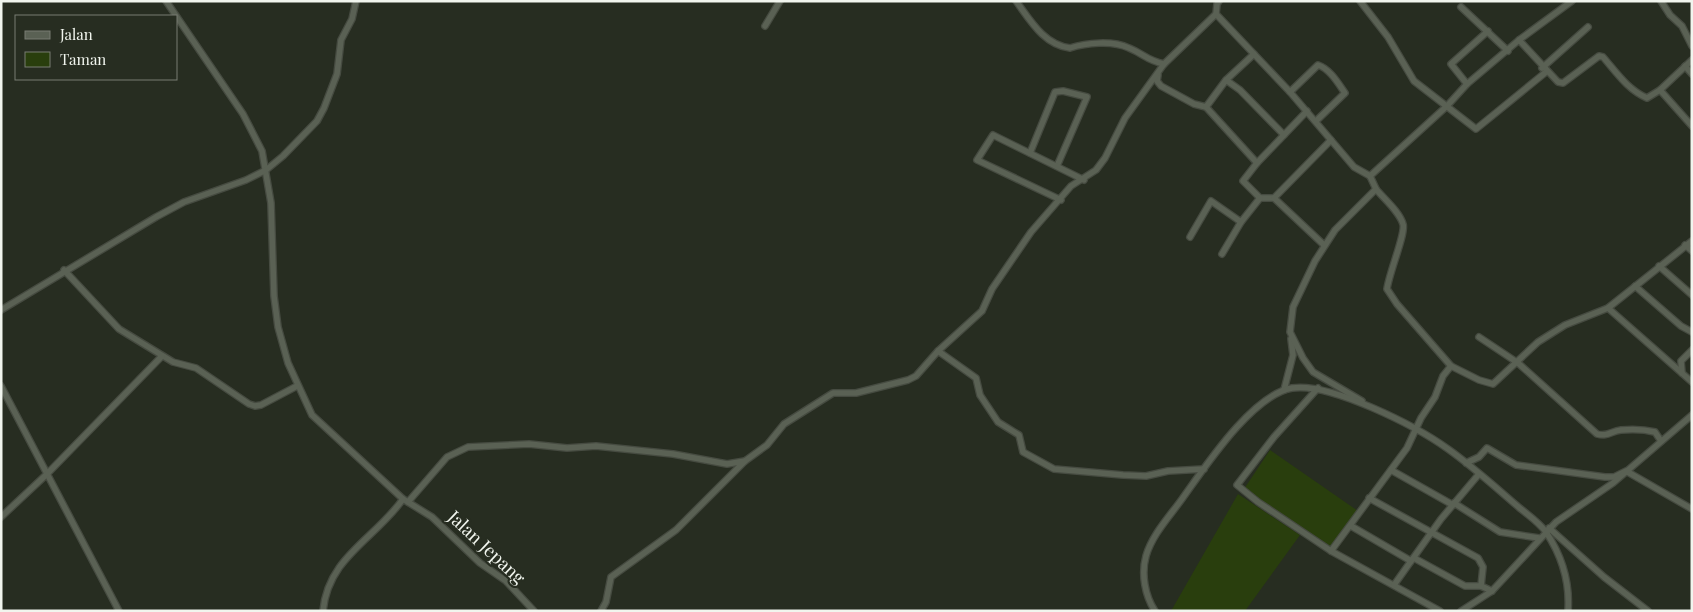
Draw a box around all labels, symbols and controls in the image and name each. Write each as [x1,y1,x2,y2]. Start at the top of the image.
legend [15,15,178,80]
text: Jalan [59,24,93,44]
text: Taman [60,49,106,69]
street label: Jalan Jepang [442,504,531,590]

